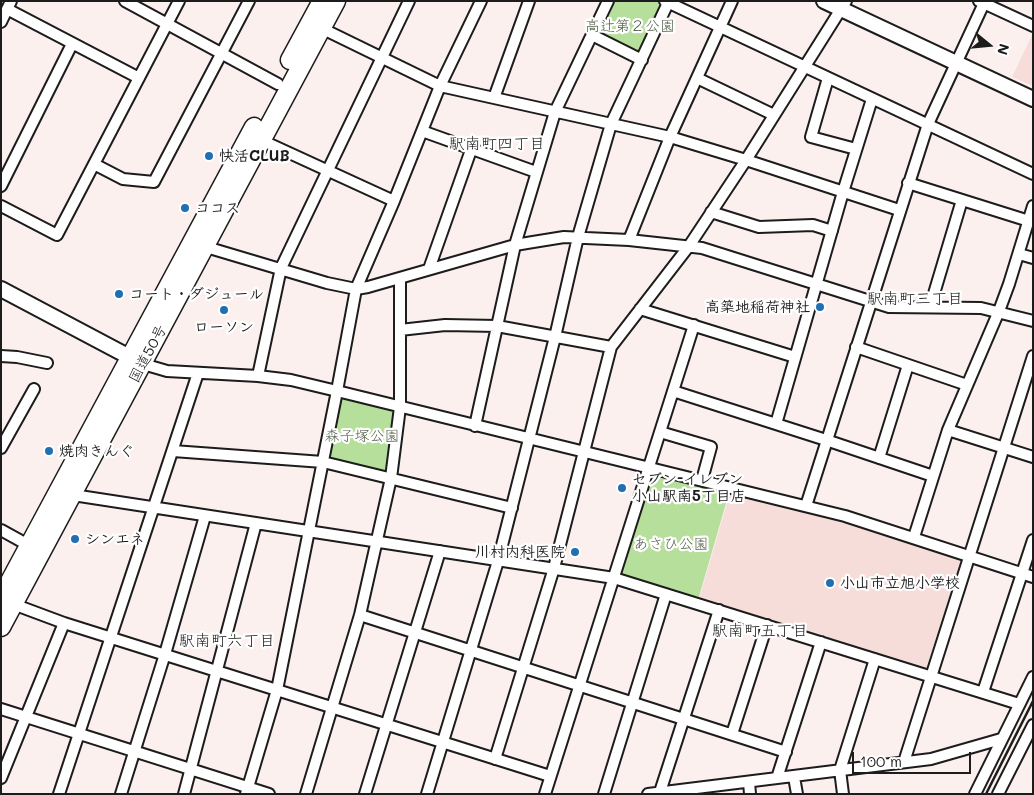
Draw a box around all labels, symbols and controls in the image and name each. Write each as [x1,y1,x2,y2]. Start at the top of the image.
park label: 高辻第２公園 [585,17,675,35]
north arrow [964,20,1014,70]
text: N [993,42,1014,57]
district label: 駅南町四丁目 [449,134,545,154]
place label: 快活CLUB [219,147,289,165]
marker: 快活CLUB [203,150,215,162]
place label: ココス [195,199,240,217]
marker: ココス [179,202,191,214]
place label: コート・ダジュール [129,285,264,303]
marker: コート・ダジュール [113,288,125,300]
district label: 駅南町三丁目 [867,289,963,309]
place label: 高築地稲荷神社 [705,298,810,316]
marker: 高築地稲荷神社 [814,301,826,313]
marker: ローソン [218,304,230,316]
place label: ローソン [194,318,254,336]
street label: 国道50号 [125,322,171,386]
park label: 森子塚公園 [325,427,399,445]
place label: 焼肉きんぐ [59,442,134,460]
marker: 焼肉きんぐ [43,445,55,457]
place label: セブン-イレブン 小山駅南5丁目店 [632,470,746,505]
marker: セブン-イレブン 小山駅南5丁目店 [616,482,628,494]
place label: シンエネ [85,530,145,548]
marker: シンエネ [69,533,81,545]
park label: あさひ公園 [634,535,708,553]
place label: 川村内科医院 [475,543,565,561]
marker: 川村内科医院 [569,546,581,558]
place label: 小山市立旭小学校 [840,574,960,592]
marker: 小山市立旭小学校 [824,577,836,589]
district label: 駅南町五丁目 [712,621,808,641]
district label: 駅南町六丁目 [179,631,275,651]
scale bar [854,742,973,774]
text: 100 m [860,751,902,771]

